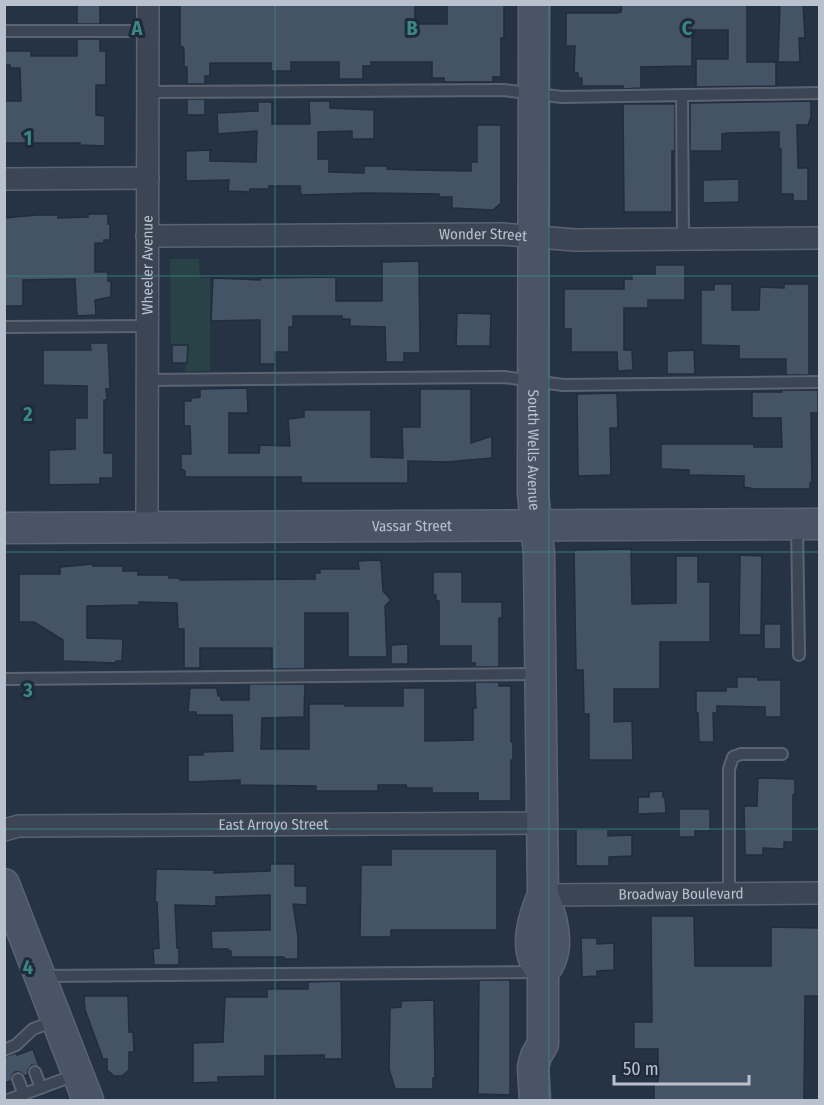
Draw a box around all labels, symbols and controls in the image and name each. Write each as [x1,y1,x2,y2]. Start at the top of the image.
text: A [131,16,144,40]
text: B [406,16,418,40]
text: C [682,16,693,40]
text: 1 [24,126,32,150]
street label: Wheeler Avenue [138,215,157,315]
street label: Wonder Street [439,225,528,245]
street label: South Wells Avenue [524,389,544,511]
text: 2 [22,402,33,426]
street label: Vassar Street [372,517,452,535]
text: 3 [22,678,33,702]
street label: East Arroyo Street [219,815,328,834]
street label: Broadway Boulevard [618,885,744,903]
text: 4 [23,955,33,979]
scale bar [614,1048,749,1086]
text: 50 m [623,1058,659,1080]

